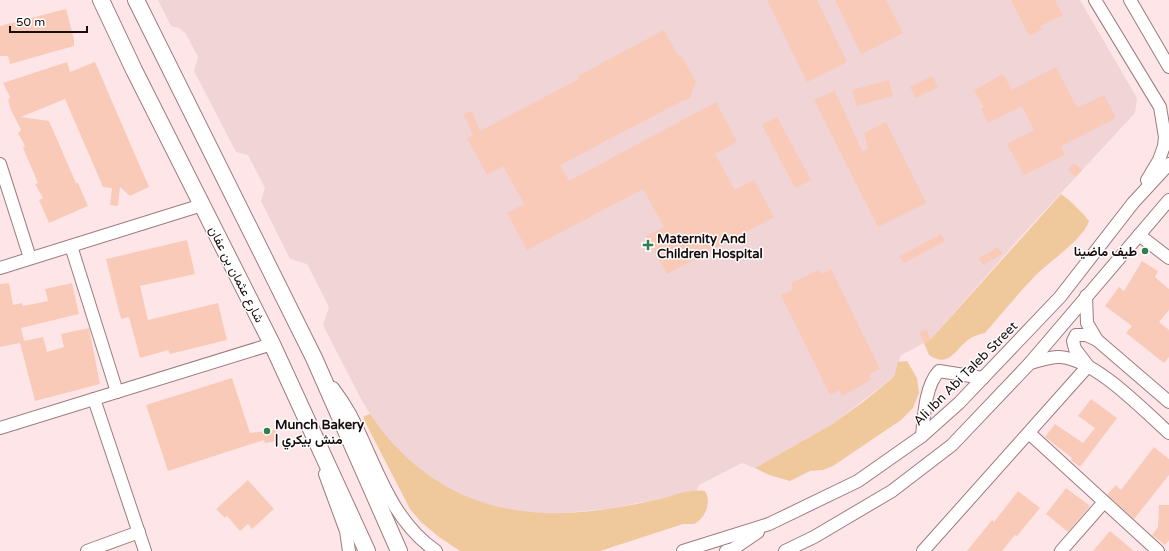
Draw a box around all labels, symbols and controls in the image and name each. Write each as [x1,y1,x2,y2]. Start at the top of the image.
scale bar [10,8,87,34]
text: 50 m [16,15,45,29]
street label: شارع عثمان بن عفان [204,224,267,326]
place label: Maternity And Children Hospital [657,231,763,262]
marker: Maternity And Children Hospital [642,239,654,251]
place label: طيف ماضينا [1074,244,1137,260]
marker: طيف ماضينا [1140,246,1150,256]
street label: Ali Ibn Abi Taleb Street [910,318,1021,429]
place label: Munch Bakery | منش بيكري [275,417,364,450]
marker: Munch Bakery | منش بيكري [262,426,272,436]

